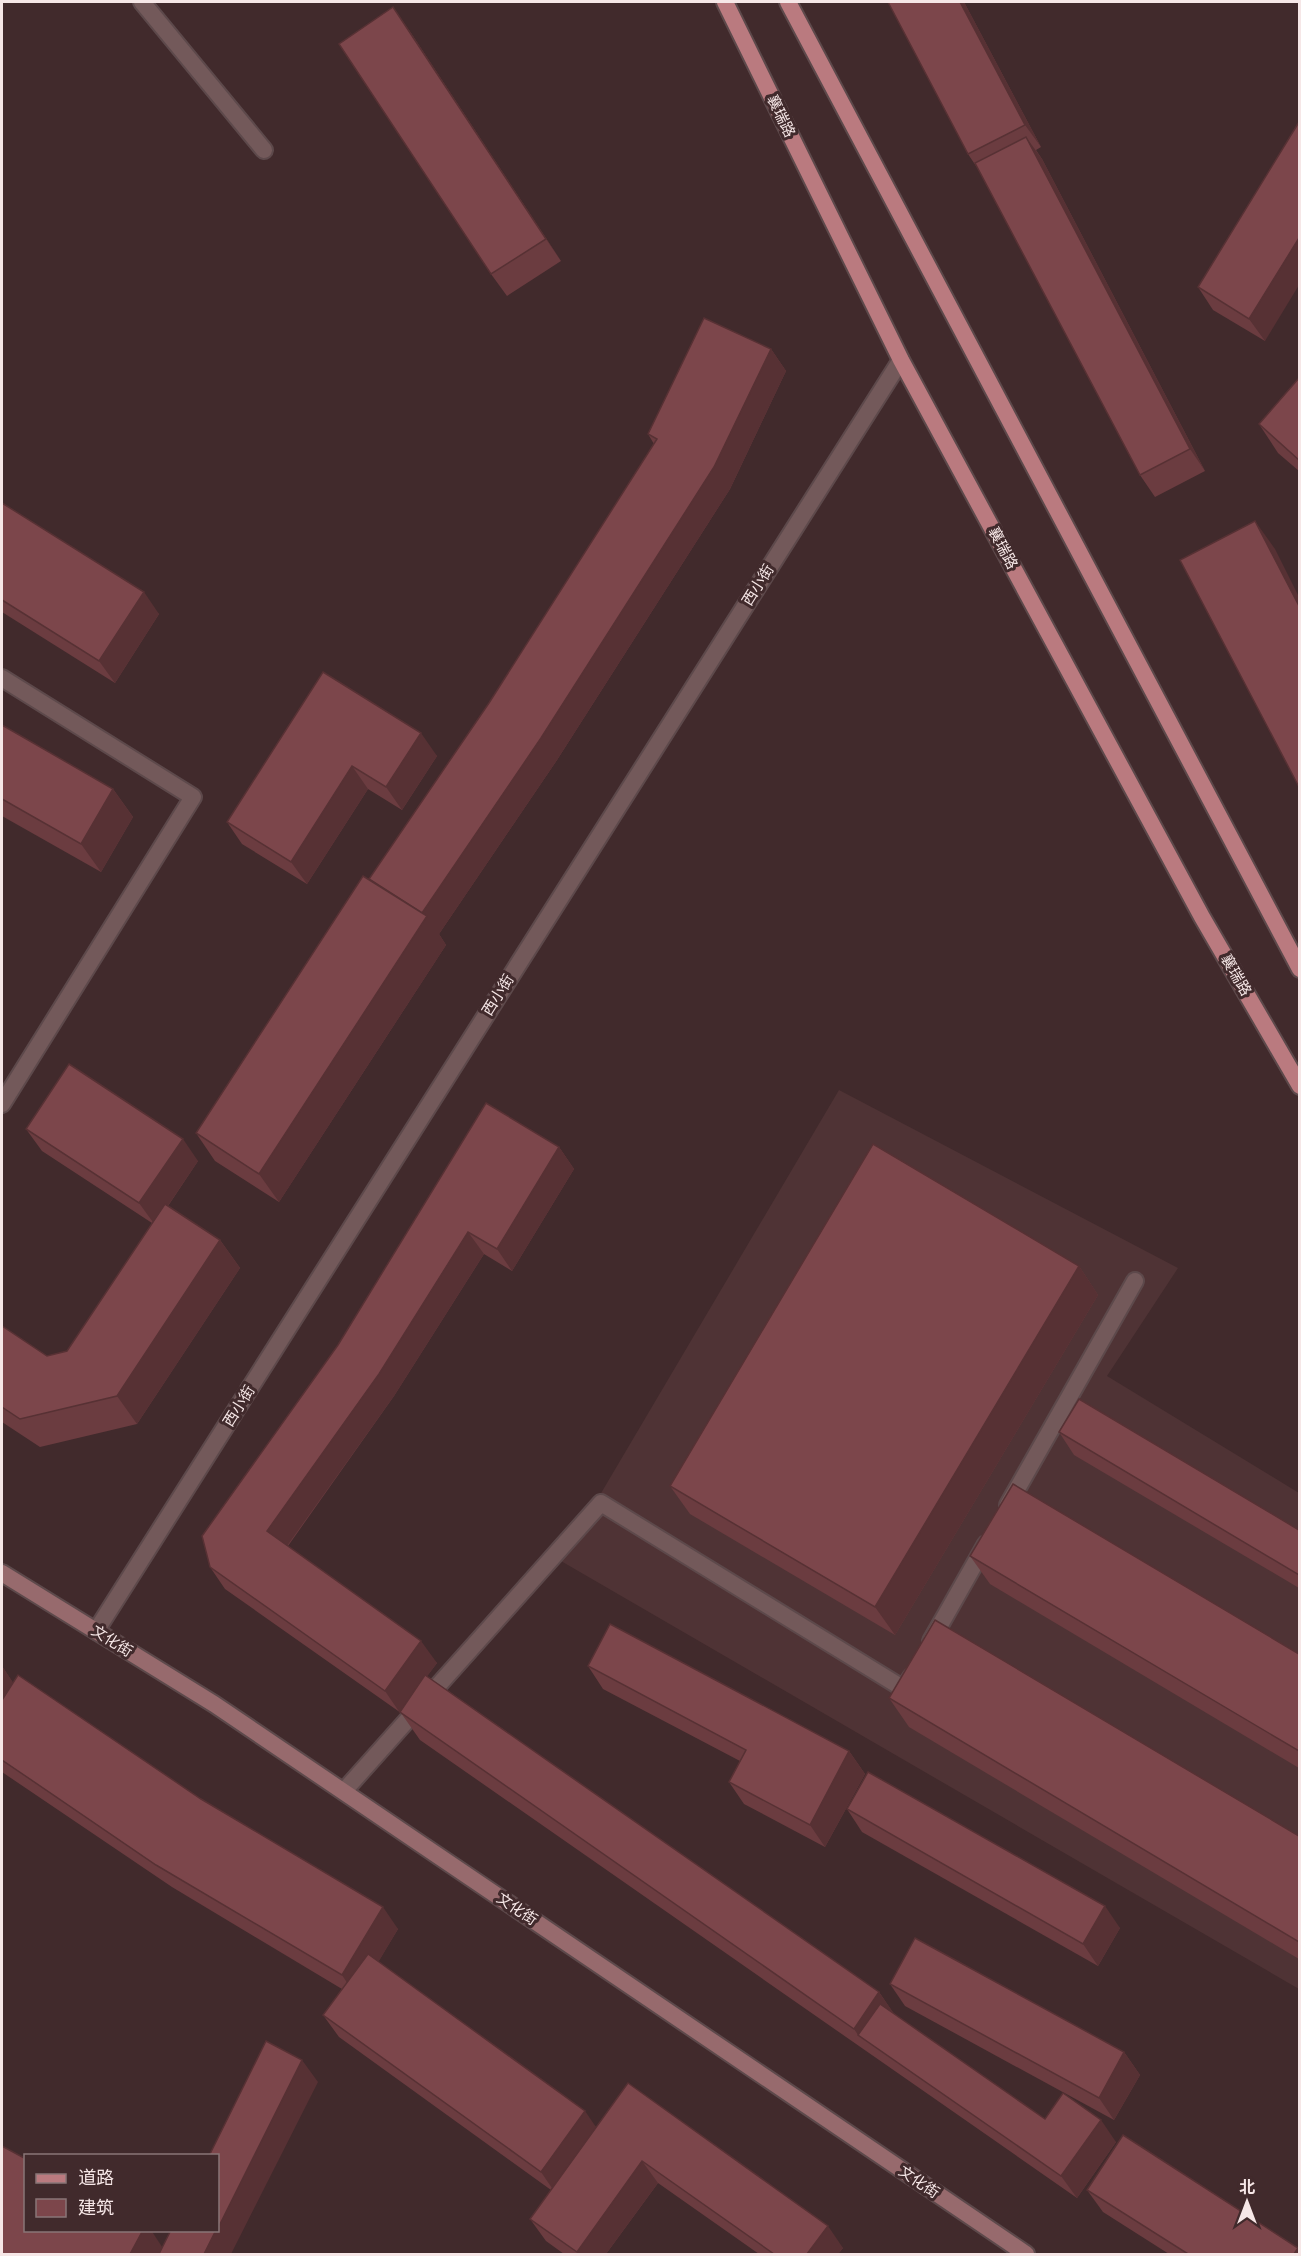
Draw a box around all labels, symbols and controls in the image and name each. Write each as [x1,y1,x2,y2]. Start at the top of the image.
street label: 襄瑞路 [763,92,799,140]
street label: 襄瑞路 [984,524,1022,572]
street label: 西小街 [738,561,778,609]
street label: 襄瑞路 [1217,951,1255,999]
street label: 西小街 [478,971,518,1019]
street label: 西小街 [219,1382,259,1430]
street label: 文化街 [88,1621,136,1661]
street label: 文化街 [493,1889,541,1929]
legend [24,2154,219,2232]
street label: 文化街 [895,2162,943,2202]
text: 道路 [78,2167,114,2189]
north arrow [1217,2172,1277,2232]
text: 北 [1239,2178,1255,2197]
text: 建筑 [78,2197,114,2219]

